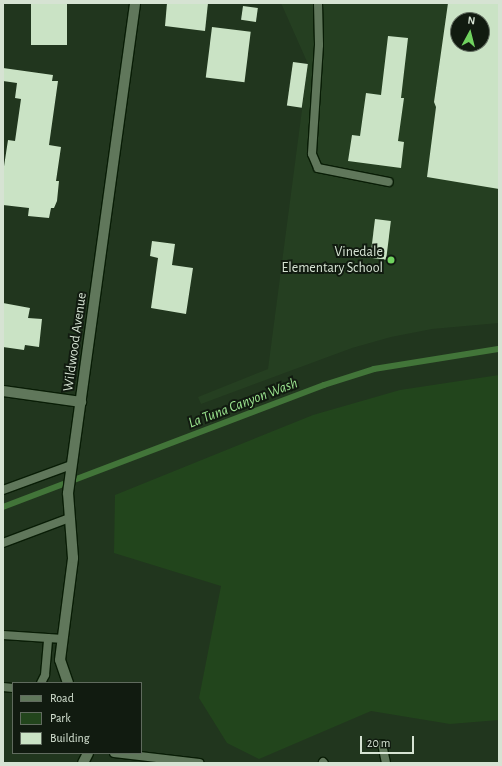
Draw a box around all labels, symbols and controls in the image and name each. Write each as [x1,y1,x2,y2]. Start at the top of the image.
north arrow [450,12,490,52]
text: N [467,15,476,27]
place label: Vinedale Elementary School [282,244,383,276]
marker: Vinedale Elementary School [386,255,396,265]
street label: Wildwood Avenue [60,291,90,393]
water label: La Tuna Canyon Wash [186,374,300,432]
legend [12,682,142,754]
text: Road [50,692,74,704]
text: Park [50,712,71,724]
scale bar [362,728,416,754]
text: Building [50,732,90,744]
text: 20 m [367,737,390,749]

